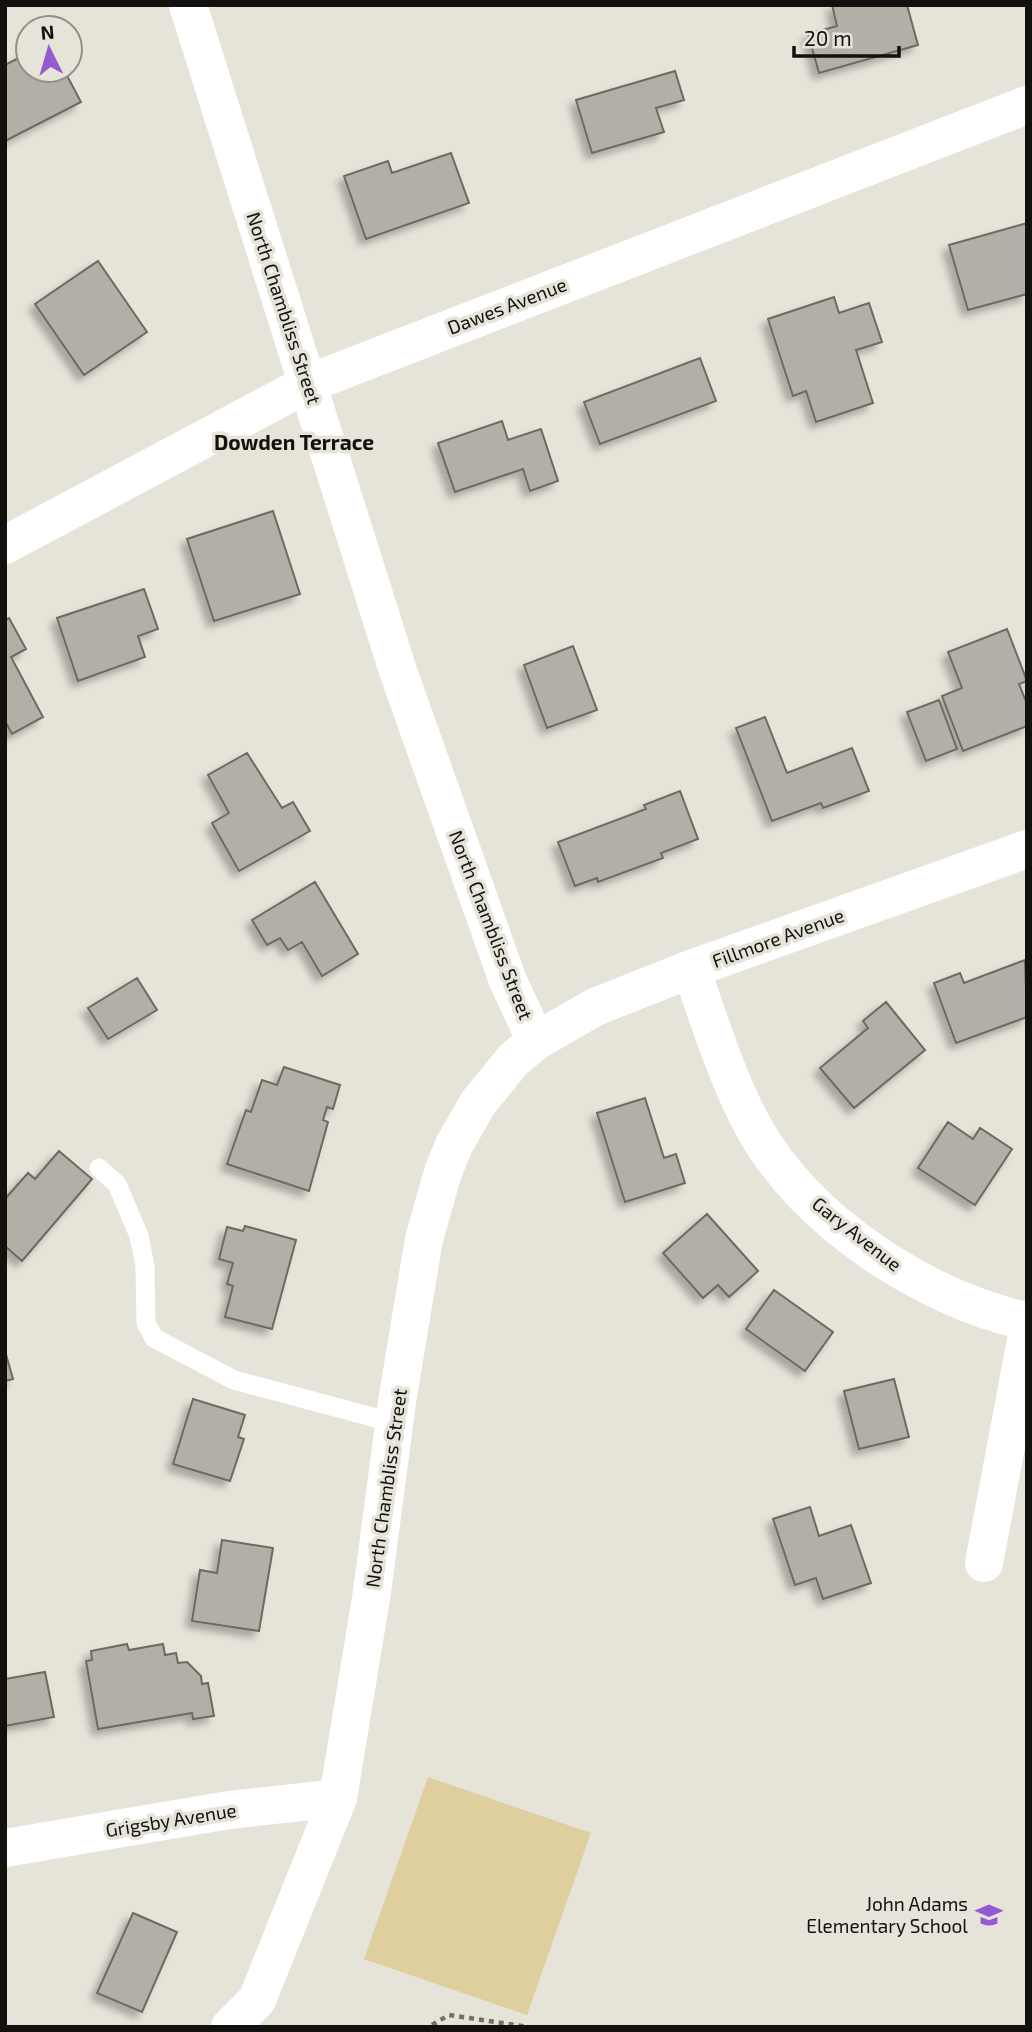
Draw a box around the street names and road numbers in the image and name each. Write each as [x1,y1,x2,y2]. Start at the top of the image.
street label: North Chambliss Street [243,209,326,407]
street label: Dawes Avenue [444,272,570,339]
street label: North Chambliss Street [445,827,538,1023]
street label: Fillmore Avenue [709,903,847,972]
street label: Gary Avenue [808,1192,907,1276]
street label: North Chambliss Street [360,1387,411,1589]
street label: Grigsby Avenue [104,1798,238,1841]

